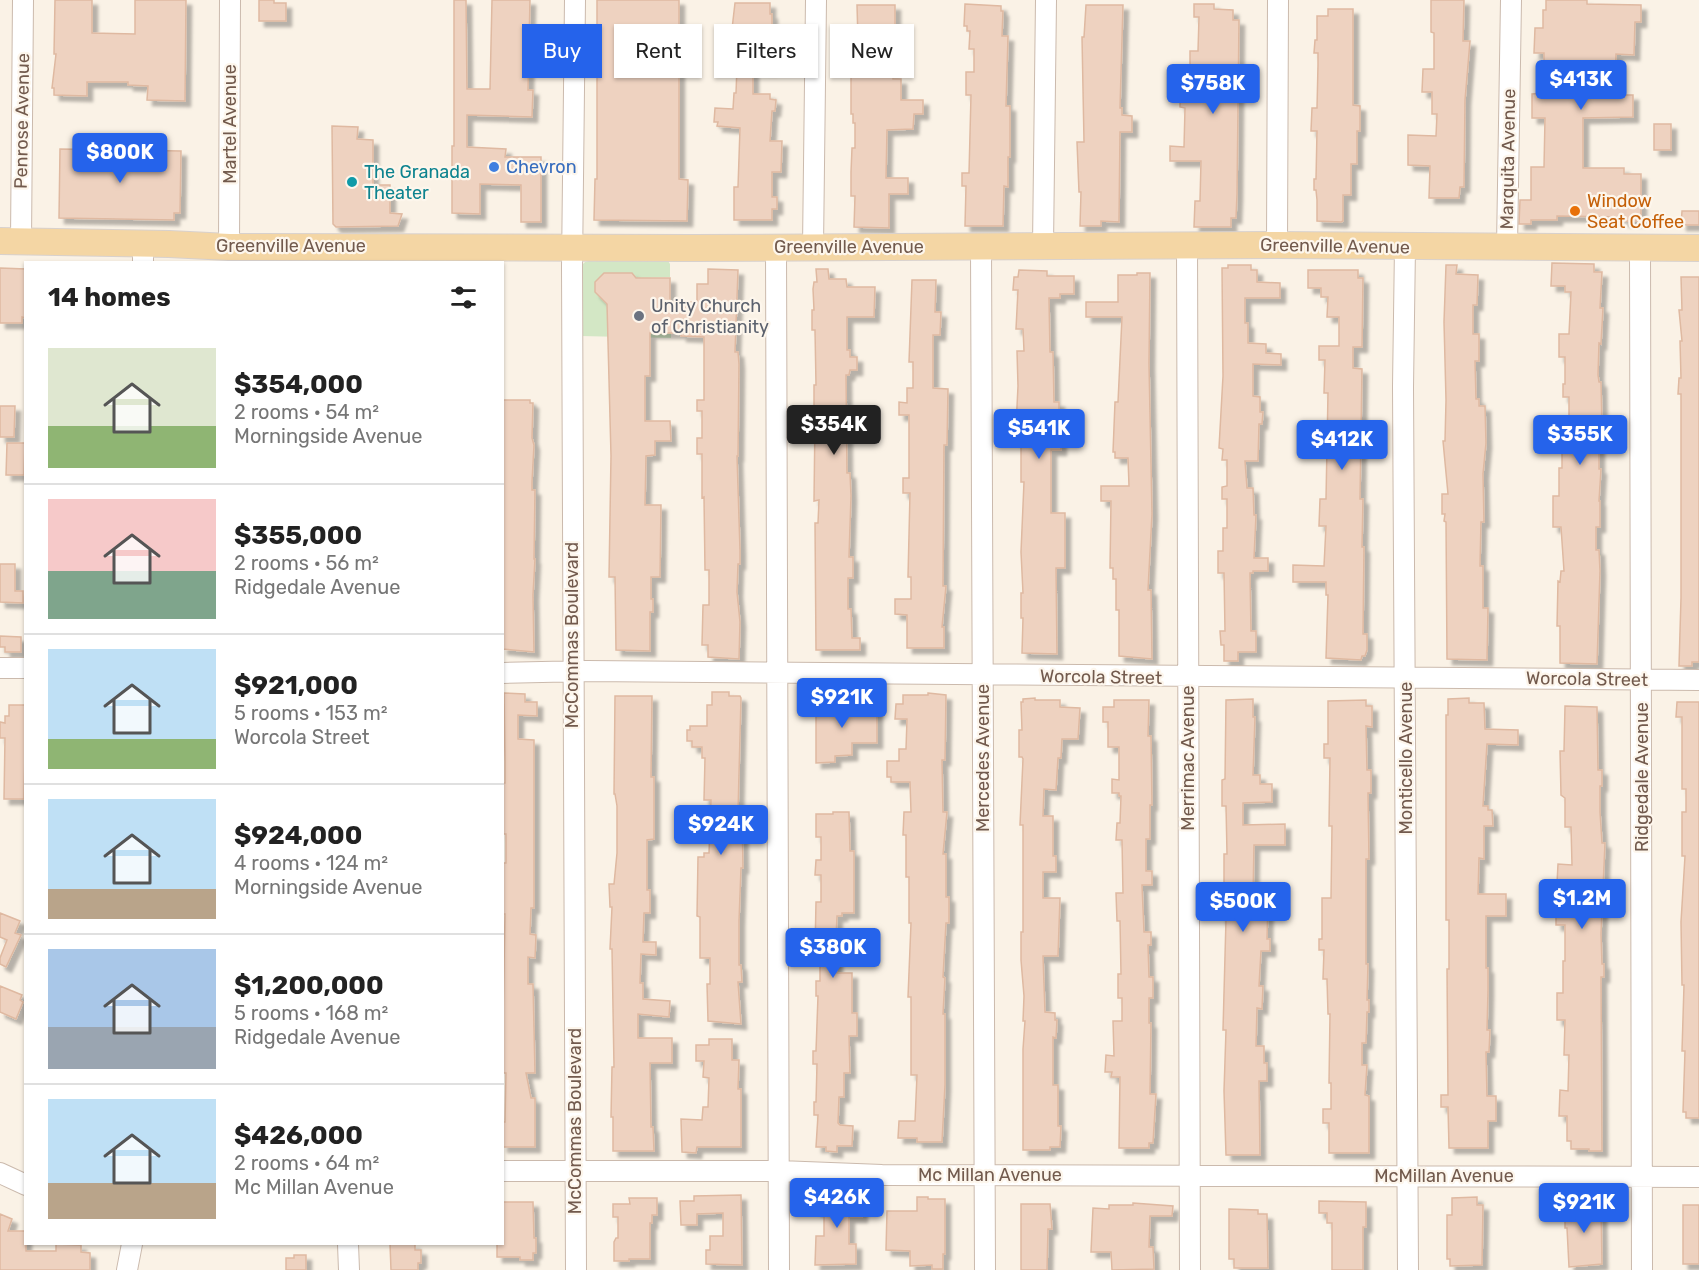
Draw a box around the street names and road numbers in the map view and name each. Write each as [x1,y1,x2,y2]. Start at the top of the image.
street label: Penrose Avenue [10,53,34,189]
street label: Martel Avenue [219,64,241,184]
street label: Marquita Avenue [1496,88,1520,230]
street label: Greenville Avenue [1260,234,1410,258]
street label: Greenville Avenue [216,235,366,257]
street label: Greenville Avenue [774,236,924,258]
street label: McCommas Boulevard [561,542,583,728]
street label: Worcola Street [1040,665,1162,689]
street label: Worcola Street [1526,667,1648,691]
street label: Monticello Avenue [1395,682,1417,834]
street label: Mercedes Avenue [972,684,994,832]
street label: Merrimac Avenue [1177,685,1199,831]
street label: Ridgedale Avenue [1631,702,1653,852]
street label: McCommas Boulevard [564,1028,586,1214]
street label: Mc Millan Avenue [918,1164,1062,1186]
street label: McMillan Avenue [1374,1165,1514,1187]

